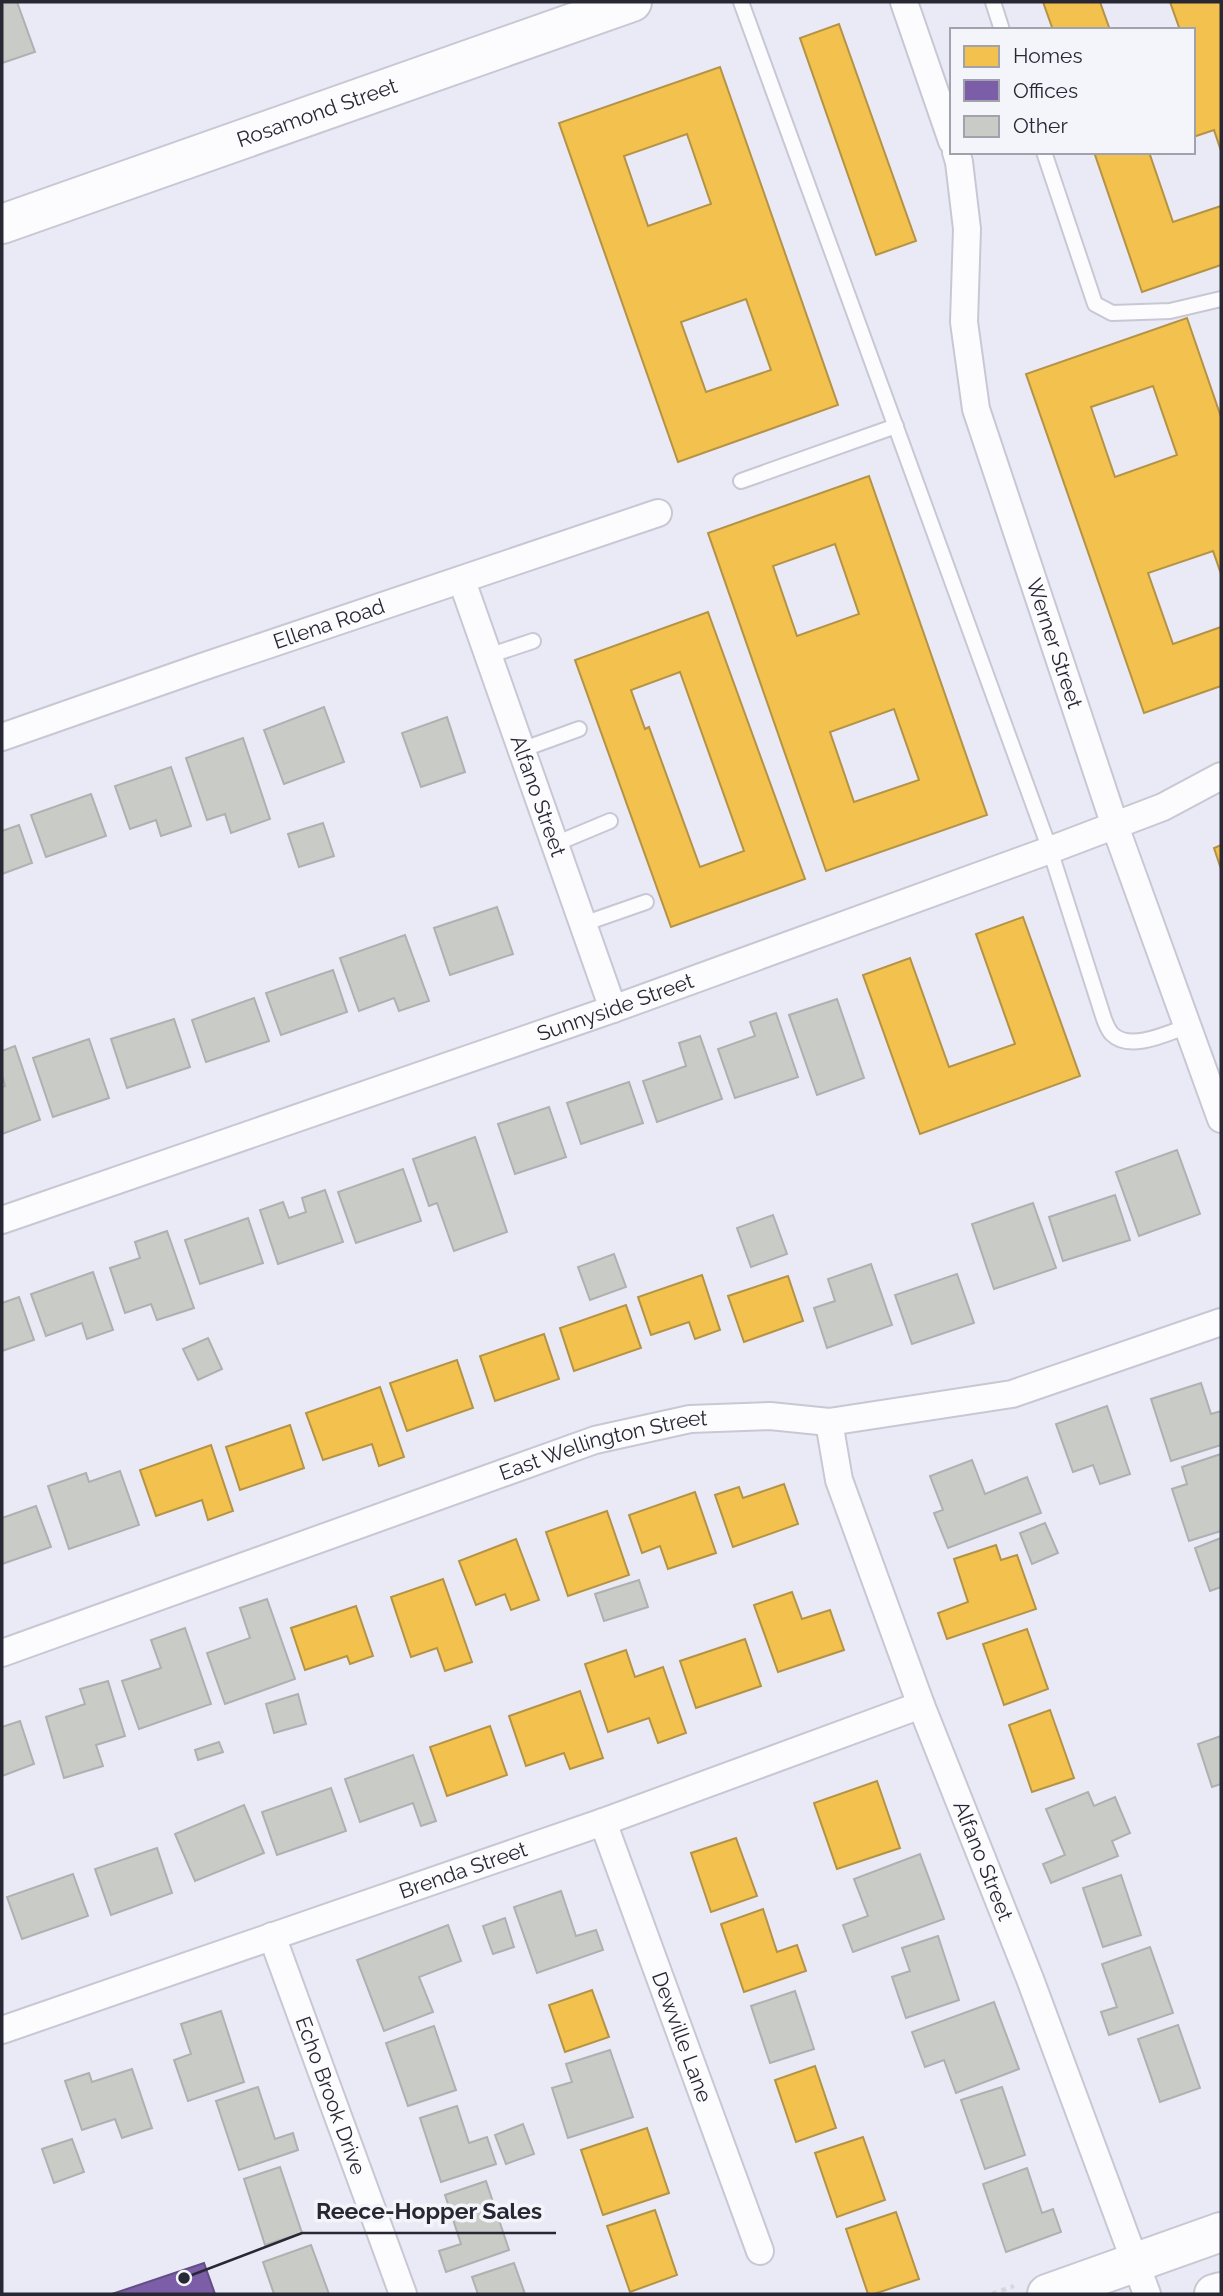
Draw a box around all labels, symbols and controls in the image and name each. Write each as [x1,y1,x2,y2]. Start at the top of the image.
legend [950,28,1195,154]
text: Homes [1013,43,1083,68]
street label: Rosamond Street [233,73,400,152]
text: Offices [1013,78,1078,103]
text: Other [1013,113,1068,138]
street label: Werner Street [1021,575,1088,712]
street label: Ellena Road [270,593,388,654]
street label: Alfano Street [505,732,571,860]
street label: Sunnyside Street [534,968,697,1046]
street label: East Wellington Street [496,1405,708,1485]
street label: Alfano Street [948,1797,1018,1924]
street label: Brenda Street [396,1836,530,1904]
street label: Dewville Lane [647,1968,718,2106]
street label: Echo Brook Drive [290,2013,371,2178]
callout: Reece-Hopper Sales [302,2189,556,2233]
text: Reece-Hopper Sales [316,2197,542,2224]

